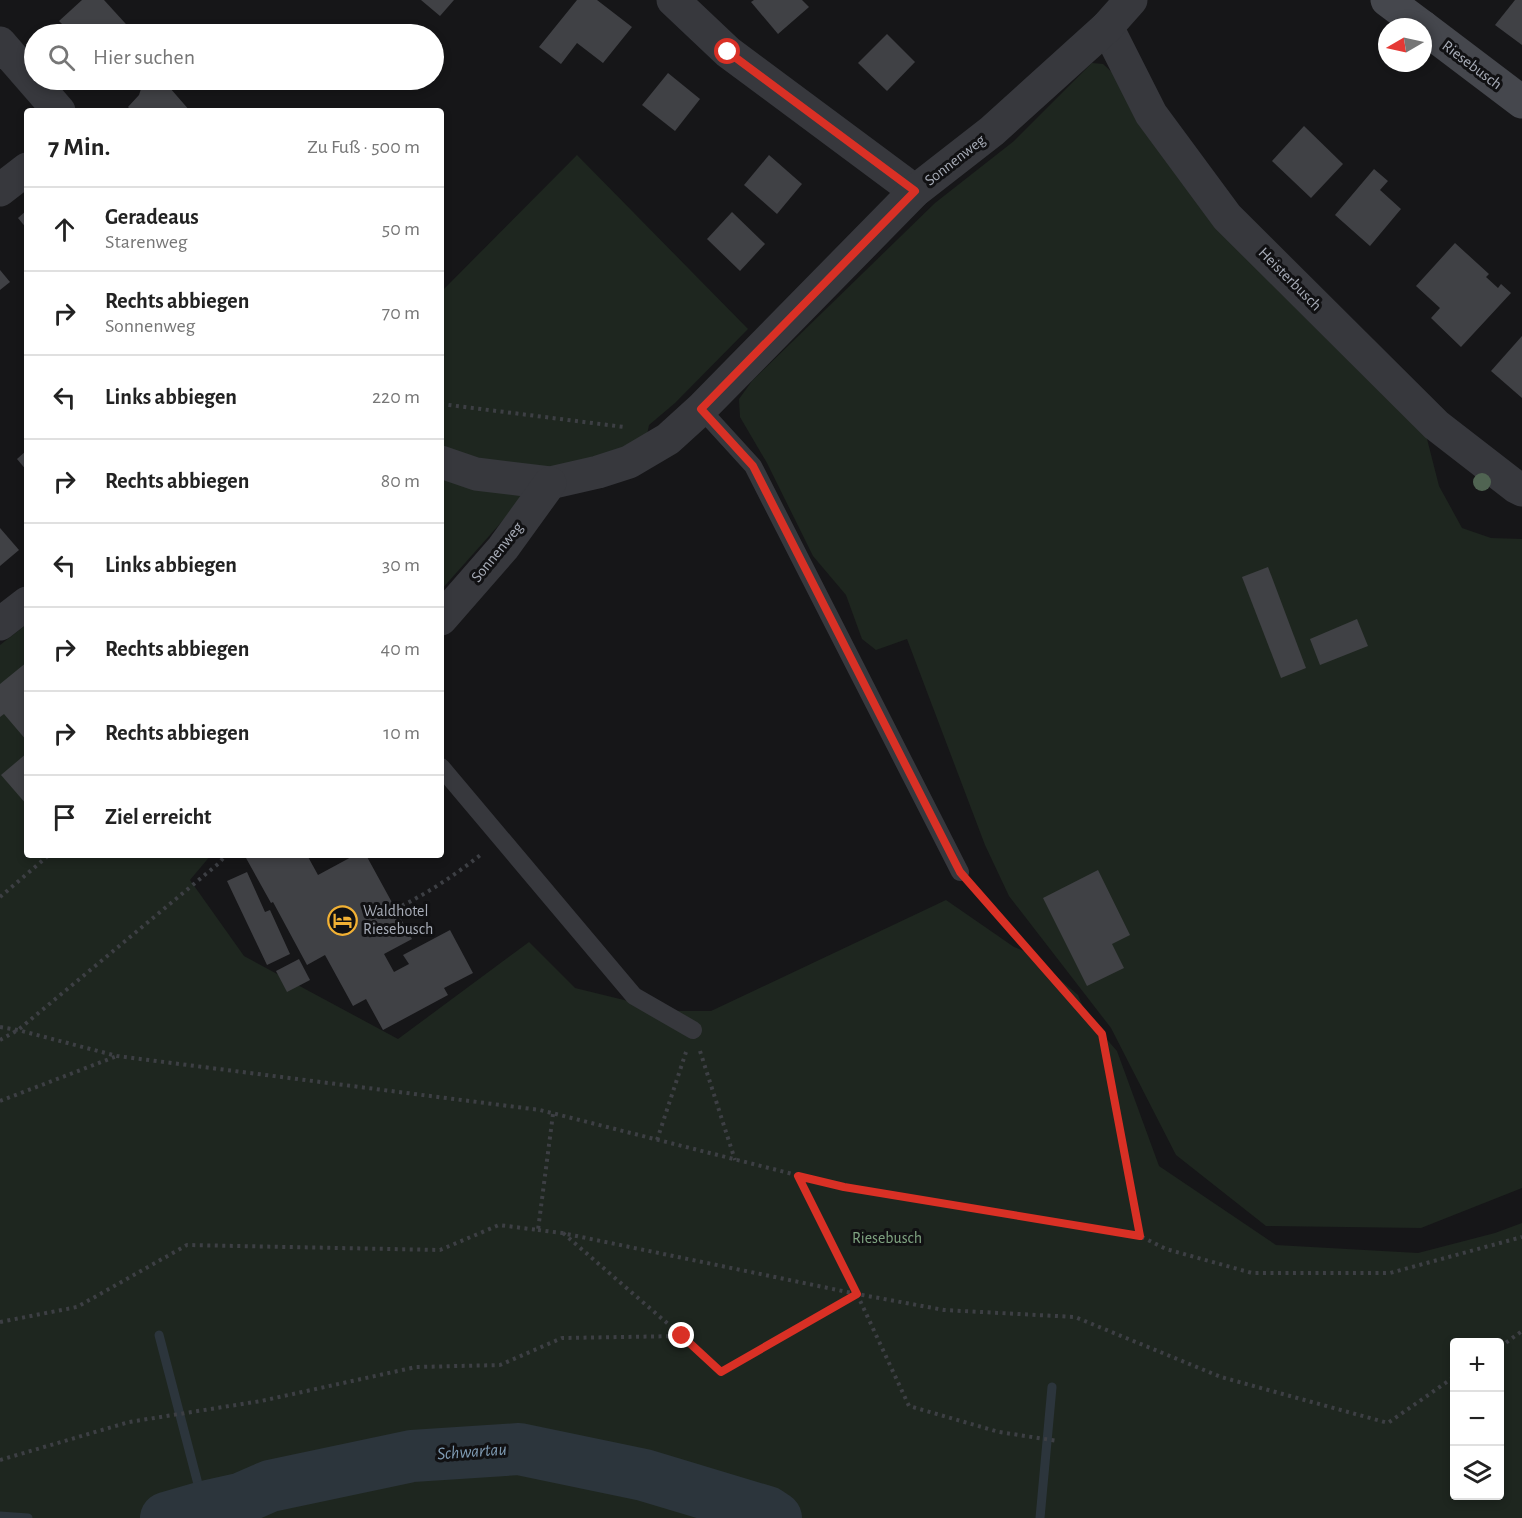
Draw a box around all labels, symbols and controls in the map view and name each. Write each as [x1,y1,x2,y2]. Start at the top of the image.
north arrow [1378,18,1432,72]
search box [24,24,444,90]
street label: Riesebusch [1439,37,1505,93]
route start [714,38,740,64]
icon: search [45,41,78,74]
text: Hier suchen [93,46,195,68]
street label: Sonnenweg [922,131,989,189]
text: 7 Min. [48,134,110,160]
text: Zu Fuß · 500 m [307,137,420,157]
text: Geradeaus [105,206,199,228]
icon: ahead [48,213,81,246]
text: 50 m [382,219,420,239]
text: Starenweg [105,232,187,252]
street label: Heisterbusch [1255,244,1325,314]
text: Rechts abbiegen [105,290,249,312]
icon: right [48,297,81,330]
text: 70 m [382,303,420,323]
text: Sonnenweg [105,316,195,336]
icon: left [48,381,81,414]
text: Links abbiegen [105,386,237,408]
text: 220 m [372,387,420,407]
icon: right [48,465,81,498]
text: Rechts abbiegen [105,470,249,492]
text: 80 m [381,471,420,491]
street label: Sonnenweg [468,519,526,585]
icon: left [48,549,81,582]
text: Links abbiegen [105,554,237,576]
text: 30 m [382,555,420,575]
icon: right [48,633,81,666]
text: Rechts abbiegen [105,638,249,660]
text: 40 m [381,639,420,659]
icon: right [48,717,81,750]
text: Rechts abbiegen [105,722,249,744]
text: 10 m [383,723,420,743]
icon: arrive [48,801,81,834]
text: Ziel erreicht [105,806,212,828]
place label: Waldhotel Riesebusch [363,903,433,937]
hotel icon: Waldhotel Riesebusch [326,904,358,936]
park label: Riesebusch [852,1230,922,1246]
route end [668,1322,694,1348]
map controls [1450,1338,1504,1500]
button: + [1450,1338,1504,1392]
button: − [1450,1392,1504,1446]
water label: Schwartau [437,1441,507,1463]
button: layers [1450,1446,1504,1500]

